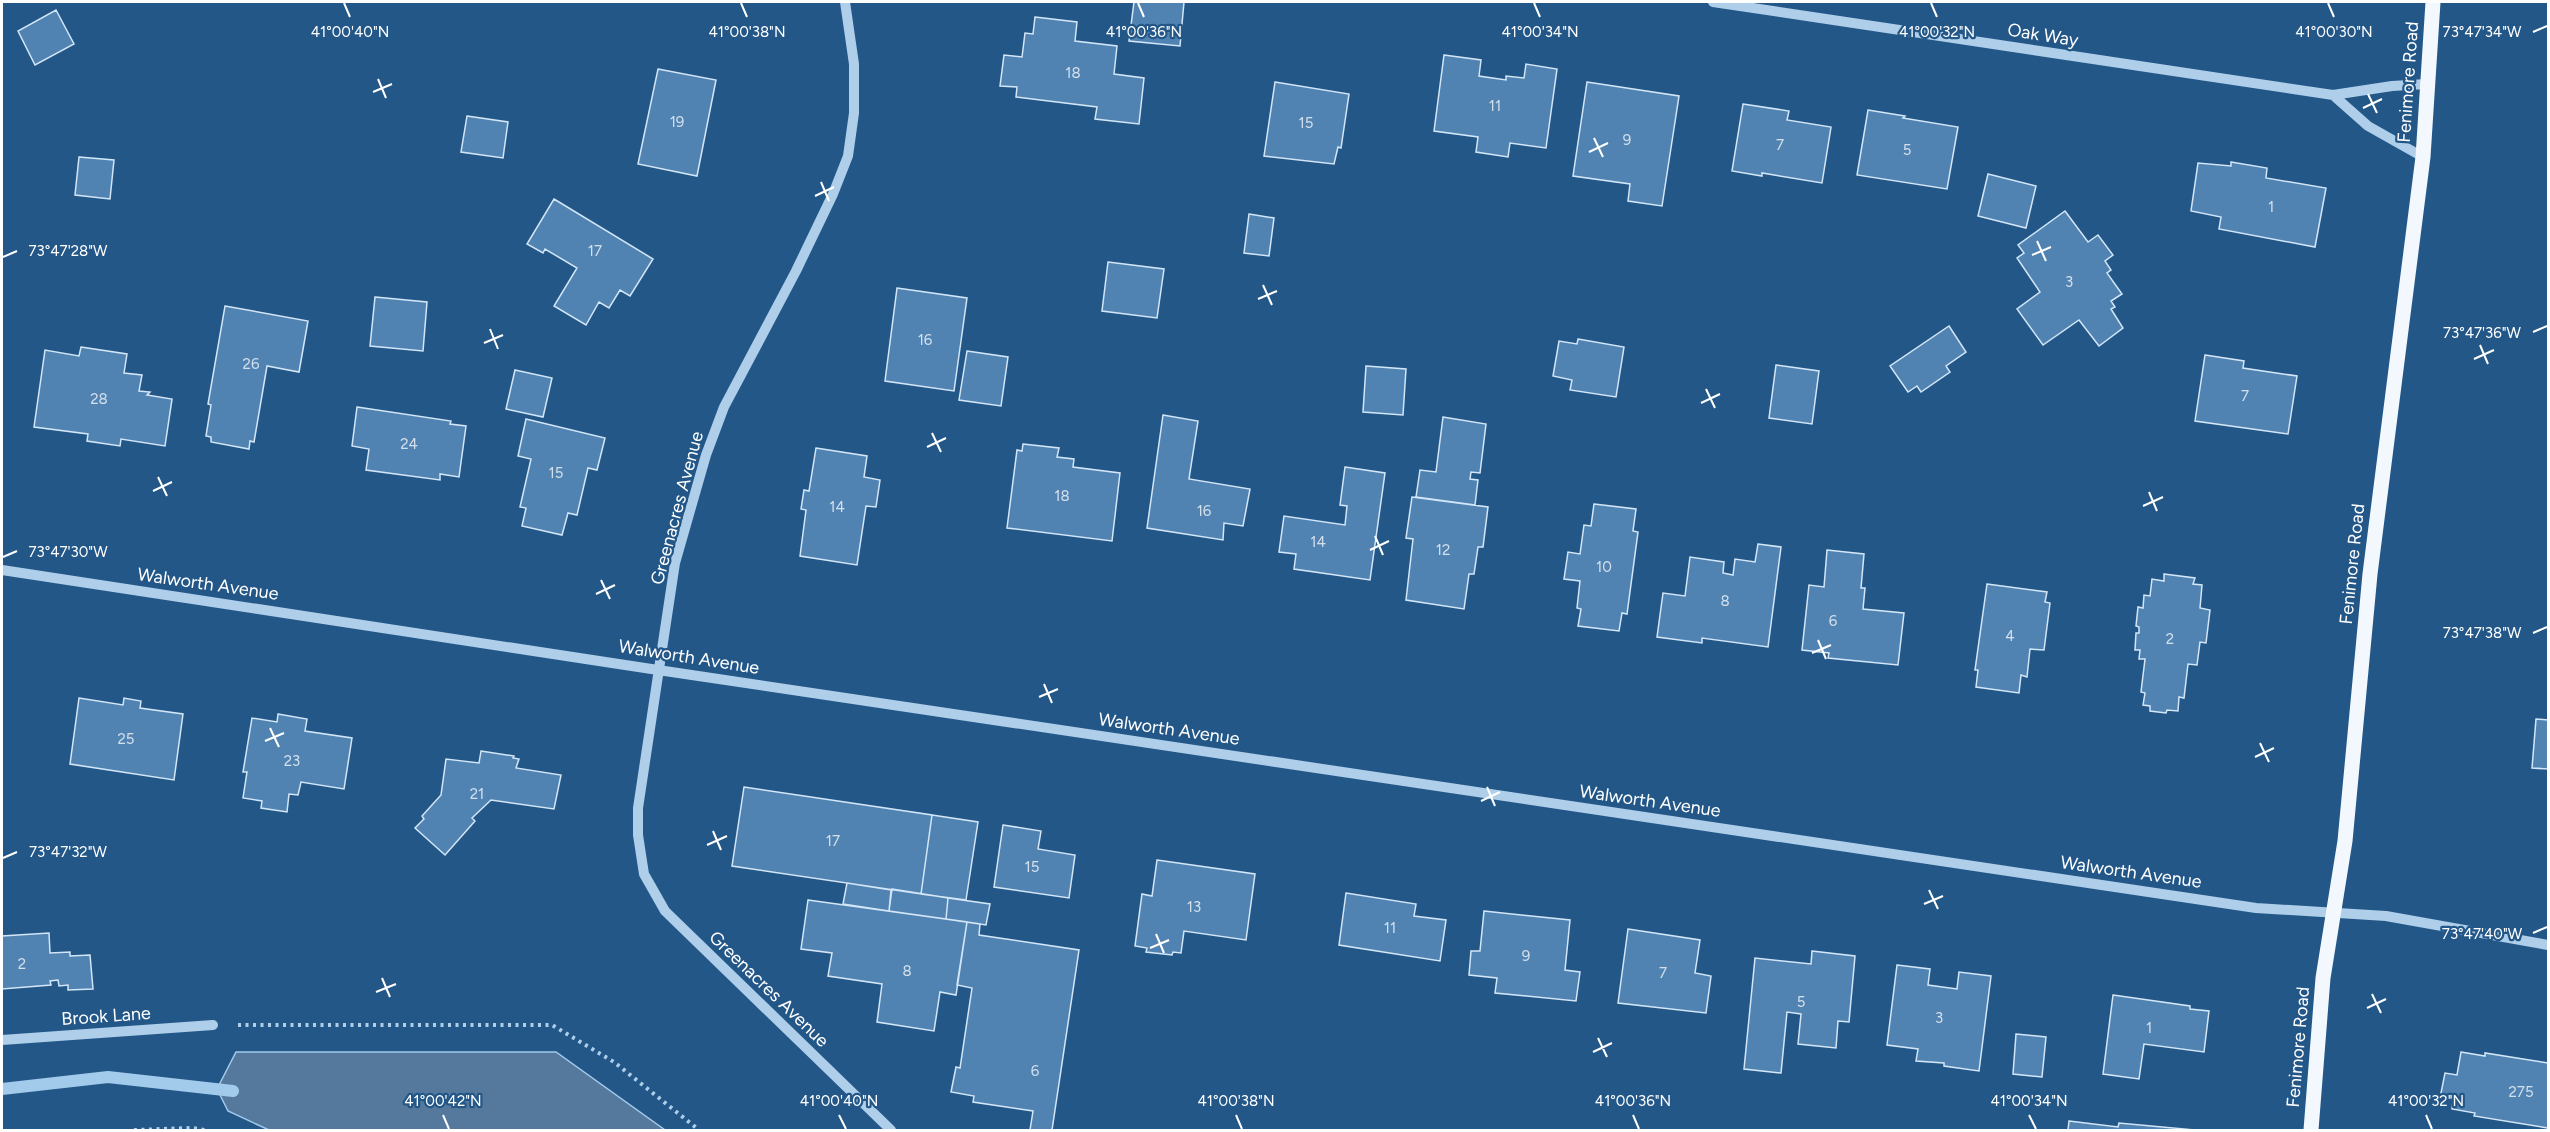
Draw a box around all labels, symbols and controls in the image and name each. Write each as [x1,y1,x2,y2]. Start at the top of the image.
street label: Oak Way [2006,19,2080,52]
street label: Fenimore Road [2393,21,2423,143]
text: 41°00'40"N [311,23,389,41]
text: 41°00'38"N [708,23,786,41]
text: 41°00'36"N [1106,23,1182,41]
text: 41°00'34"N [1501,23,1579,41]
text: 41°00'32"N [1899,23,1975,41]
text: 41°00'30"N [2295,23,2373,41]
text: 73°47'34"W [2443,23,2522,41]
house number: 18 [1065,64,1081,82]
house number: 11 [1489,97,1501,115]
house number: 19 [670,113,684,131]
house number: 15 [1299,114,1313,132]
house number: 9 [1623,131,1631,149]
house number: 7 [1776,136,1784,154]
house number: 5 [1903,141,1911,159]
house number: 1 [2268,198,2274,216]
text: 73°47'28"W [29,242,108,260]
house number: 17 [588,242,602,260]
house number: 3 [2065,273,2073,291]
text: 73°47'36"W [2443,324,2522,342]
house number: 16 [918,331,933,349]
house number: 26 [243,355,260,373]
house number: 7 [2241,387,2249,405]
house number: 28 [90,390,108,408]
street label: Greenacres Avenue [646,429,708,587]
house number: 24 [400,435,418,453]
house number: 15 [549,464,563,482]
house number: 18 [1054,487,1070,505]
house number: 14 [829,498,845,516]
house number: 16 [1197,502,1212,520]
street label: Fenimore Road [2335,503,2369,625]
house number: 14 [1310,533,1326,551]
house number: 12 [1436,541,1450,559]
text: 73°47'30"W [28,543,108,561]
house number: 10 [1596,558,1612,576]
street label: Walworth Avenue [136,563,280,605]
house number: 8 [1720,592,1730,610]
house number: 6 [1829,612,1838,630]
text: 73°47'38"W [2443,624,2522,642]
house number: 4 [2005,627,2015,645]
house number: 2 [2166,630,2174,648]
street label: Walworth Avenue [617,635,761,679]
street label: Walworth Avenue [1097,708,1241,750]
house number: 25 [117,730,135,748]
house number: 23 [284,752,300,770]
street label: Walworth Avenue [1578,780,1722,822]
house number: 21 [470,785,484,803]
house number: 17 [826,832,840,850]
text: 73°47'32"W [29,843,108,861]
street label: Walworth Avenue [2059,851,2203,893]
house number: 15 [1025,858,1039,876]
house number: 13 [1187,898,1201,916]
house number: 11 [1384,919,1396,937]
text: 73°47'40"W [2442,925,2523,943]
street label: Greenacres Avenue [705,926,834,1052]
house number: 9 [1522,947,1530,965]
house number: 2 [18,955,26,973]
house number: 8 [902,962,912,980]
house number: 7 [1659,964,1667,982]
street label: Fenimore Road [2282,986,2314,1108]
house number: 5 [1797,993,1805,1011]
street label: Brook Lane [61,1002,152,1030]
house number: 3 [1935,1009,1943,1027]
house number: 1 [2146,1019,2152,1037]
house number: 6 [1031,1062,1040,1080]
house number: 275 [2508,1083,2534,1101]
text: 41°00'42"N [404,1092,482,1110]
text: 41°00'40"N [800,1092,878,1110]
text: 41°00'38"N [1197,1092,1275,1110]
text: 41°00'36"N [1595,1092,1671,1110]
text: 41°00'34"N [1990,1092,2068,1110]
text: 41°00'32"N [2388,1092,2464,1110]

